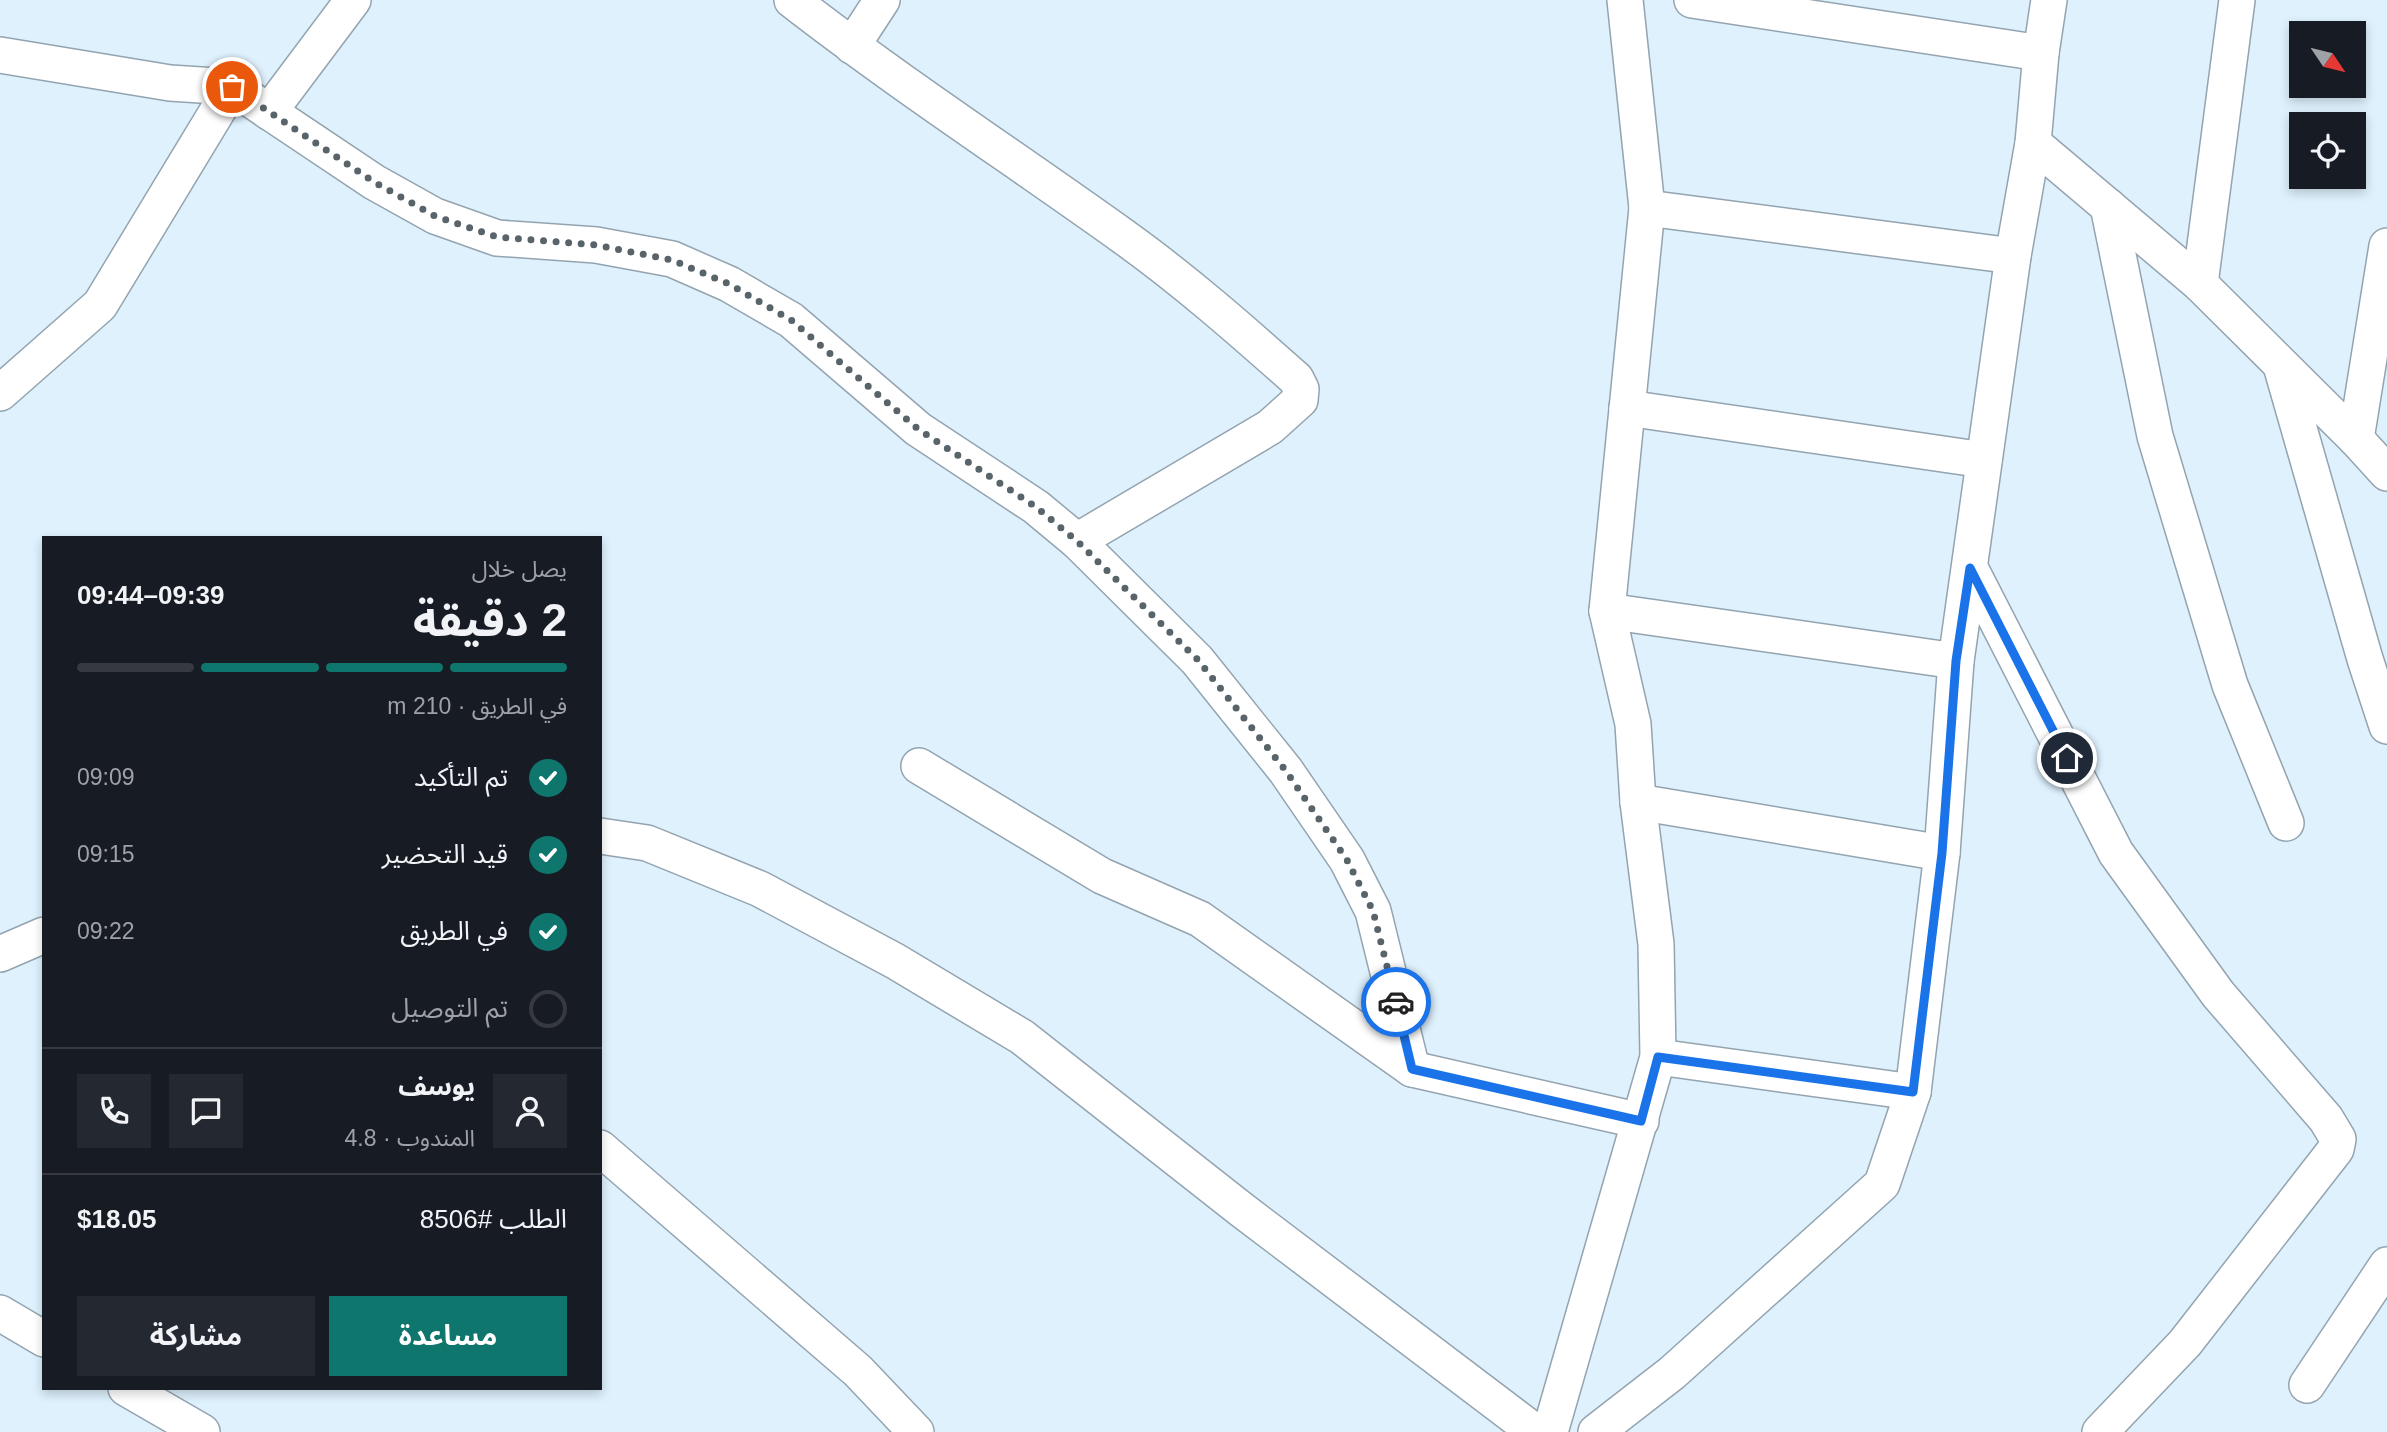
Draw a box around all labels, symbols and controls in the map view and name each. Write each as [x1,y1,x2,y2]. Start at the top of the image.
north arrow [2289,21,2366,98]
map controls [2289,21,2366,189]
pin [202,57,262,117]
icon: bag [213,68,251,106]
button: locate [2289,112,2366,189]
text: يصل خلال [472,556,567,582]
text: 09:39–09:44 [77,580,224,610]
text: 2 دقيقة [413,594,567,646]
text: في الطريق · 210 m [387,693,567,719]
pin [2037,728,2097,788]
icon: home [2048,739,2086,777]
icon: check [529,759,567,797]
text: تم التأكيد [414,762,508,792]
text: 09:09 [77,764,135,790]
icon: check [529,836,567,874]
text: قيد التحضير [382,839,508,869]
text: 09:15 [77,841,135,867]
icon: check [529,913,567,951]
text: في الطريق [400,916,508,946]
text: 09:22 [77,918,135,944]
courier [1361,967,1431,1037]
icon: car [1377,983,1415,1021]
text: تم التوصيل [391,993,508,1023]
text: يوسف [398,1071,475,1101]
button: phone [77,1074,151,1148]
button: chat [169,1074,243,1148]
button: person [493,1074,567,1148]
text: المندوب · 4.8 [345,1125,475,1151]
text: $18.05 [77,1204,157,1234]
text: الطلب #8506 [420,1204,567,1234]
button: مشاركة [77,1296,315,1376]
button: مساعدة [329,1296,567,1376]

